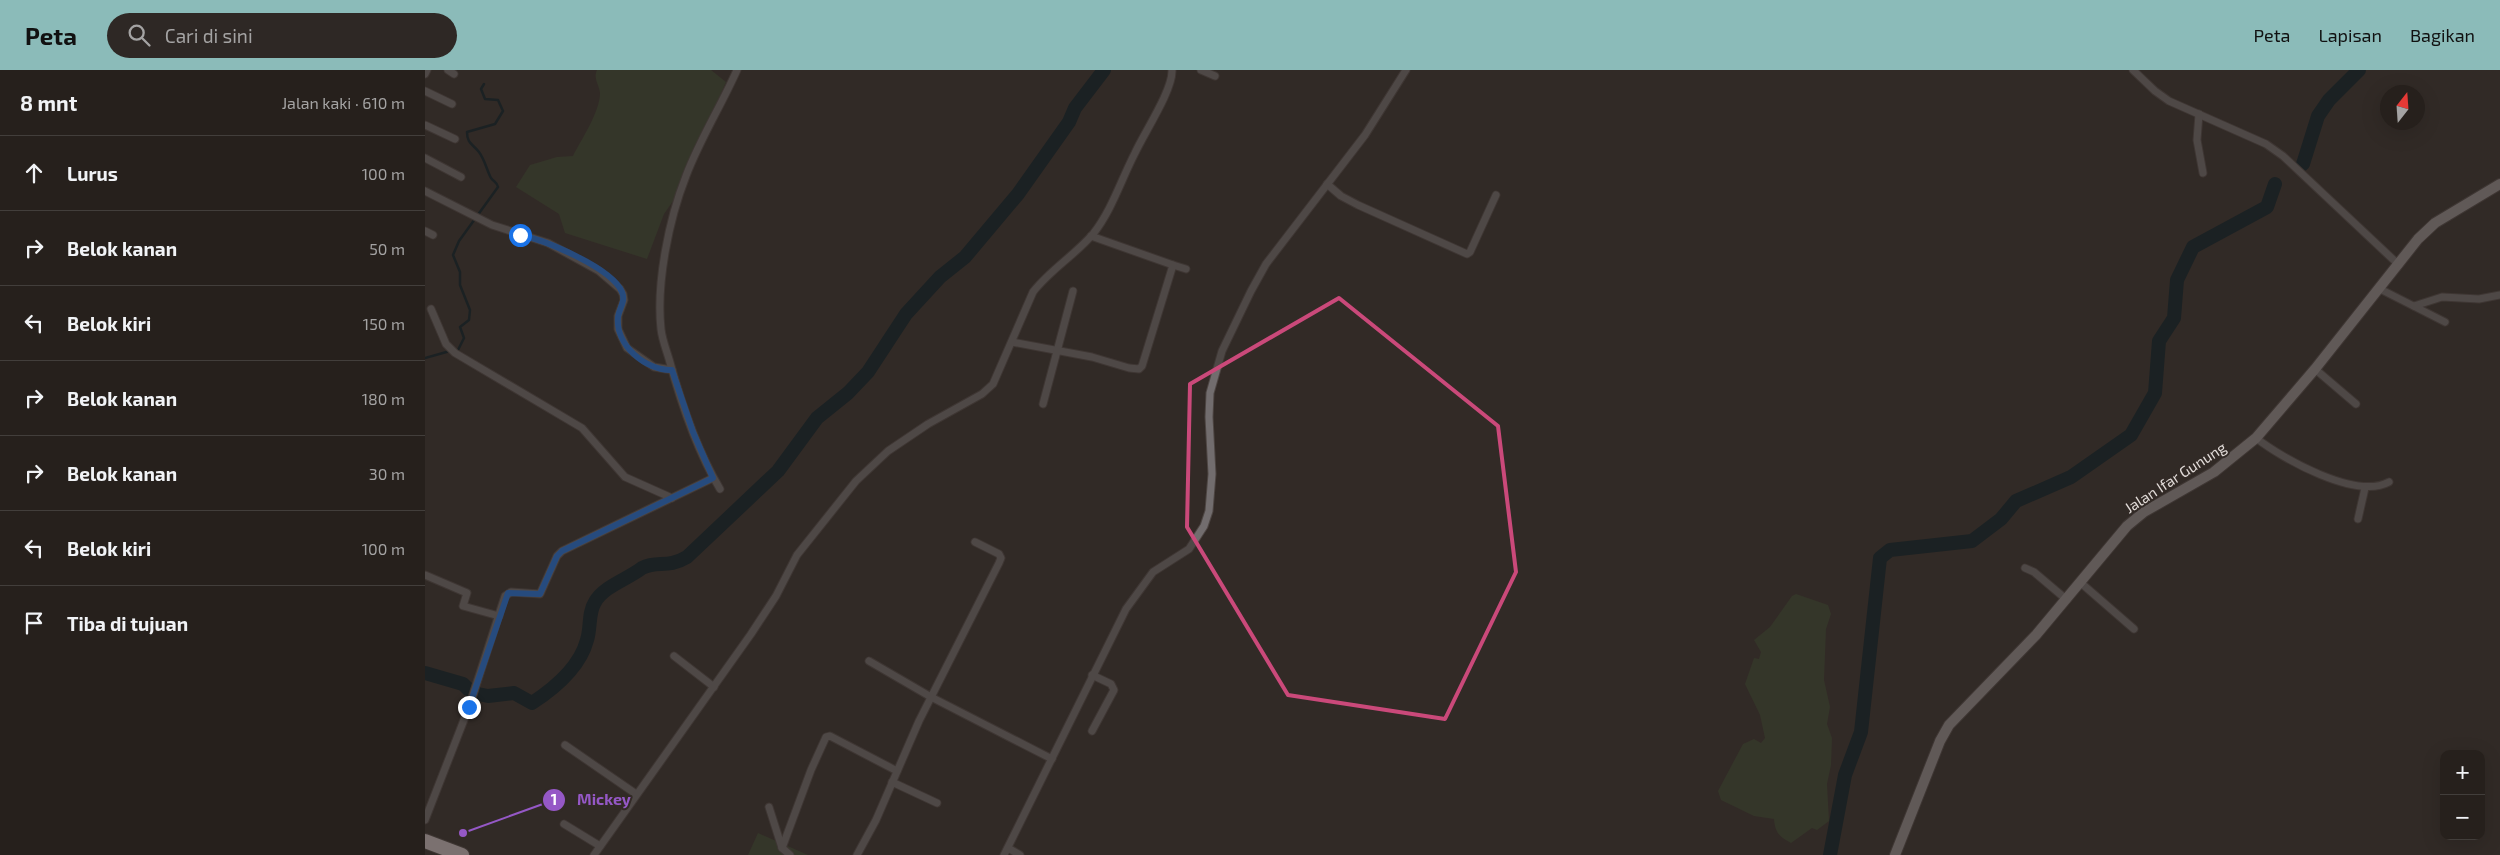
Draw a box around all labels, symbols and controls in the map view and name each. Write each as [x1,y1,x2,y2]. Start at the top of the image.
search box [107,13,457,58]
text: Peta [25,21,77,50]
icon: search [125,21,153,49]
text: Cari di sini [165,24,253,47]
text: Peta [2253,24,2290,46]
text: Lapisan [2318,24,2382,46]
text: Bagikan [2410,24,2475,46]
north arrow [2380,85,2425,130]
text: 8 mnt [20,90,77,115]
text: Jalan kaki · 610 m [282,93,405,112]
icon: ahead [20,159,48,187]
text: Lurus [67,162,118,185]
text: 100 m [362,164,405,183]
route start [509,224,532,247]
icon: right [20,234,48,262]
text: Belok kanan [67,237,177,260]
text: 50 m [369,239,405,258]
icon: left [20,309,48,337]
text: Belok kiri [67,312,151,335]
text: 150 m [363,314,405,333]
icon: right [20,384,48,412]
text: Belok kanan [67,387,177,410]
text: 180 m [362,389,405,408]
street label: Jalan Ifar Gunung [2121,437,2230,516]
icon: right [20,459,48,487]
text: Belok kanan [67,462,177,485]
text: 30 m [369,464,405,483]
icon: left [20,534,48,562]
text: Belok kiri [67,537,151,560]
text: 100 m [362,539,405,558]
icon: arrive [20,609,48,637]
text: Tiba di tujuan [67,612,188,635]
route end [458,696,481,719]
map controls [2440,750,2485,840]
button: + [2440,750,2485,795]
callout: Mickey [542,784,641,815]
text: Mickey [577,789,631,809]
text: 1 [551,790,557,808]
button: − [2440,795,2485,840]

